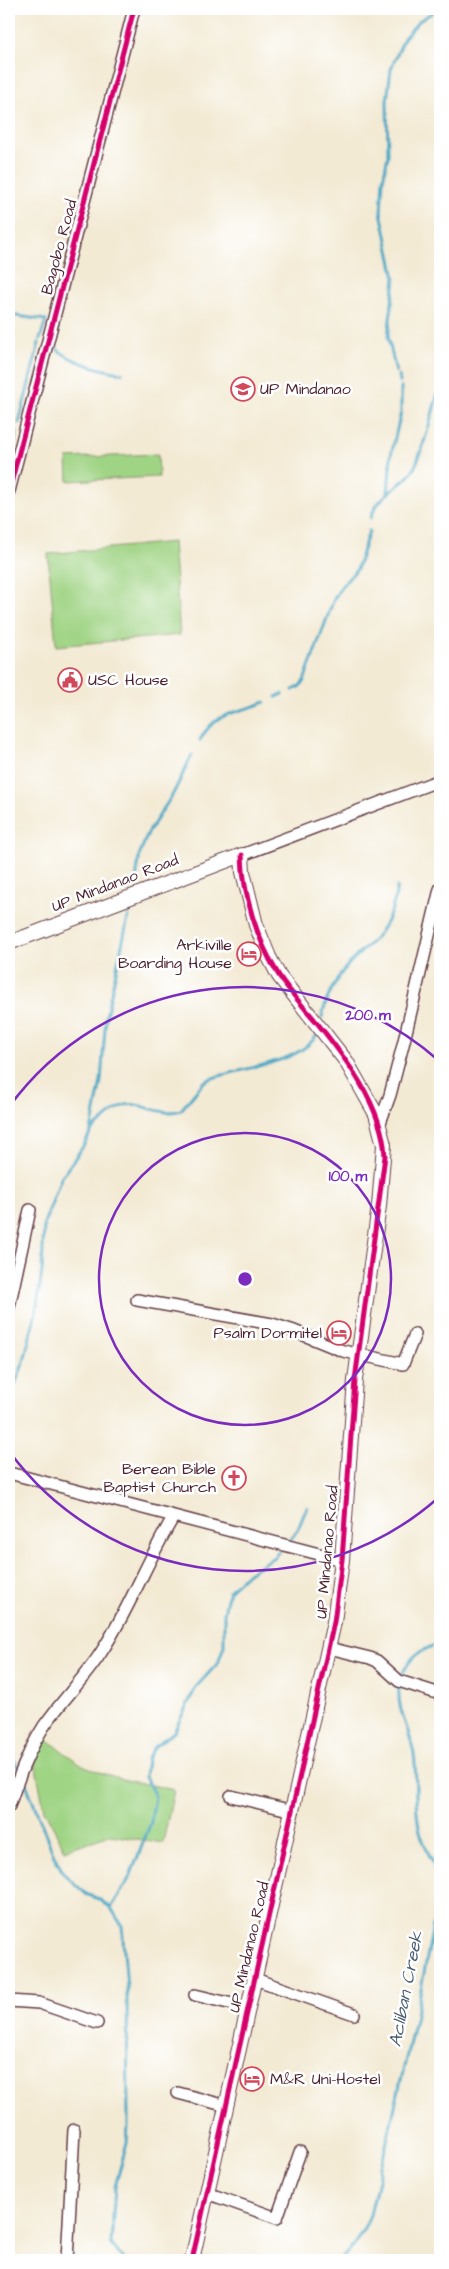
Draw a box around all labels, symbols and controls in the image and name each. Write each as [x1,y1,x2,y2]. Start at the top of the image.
street label: Bagobo Road [36,197,83,297]
school or university icon: UP Mindanao [230,376,256,402]
place label: UP Mindanao [260,378,351,400]
public building icon: USC House [57,667,83,693]
place label: USC House [88,669,169,691]
street label: UP Mindanao Road [49,849,181,917]
place label: Arkiville Boarding House [118,934,232,975]
hotel icon: Arkiville Boarding House [236,941,262,967]
text: 200 m [344,1005,391,1026]
text: 100 m [329,1166,368,1187]
centre of rings [236,1270,254,1288]
hotel icon: Psalm Dormitel [326,1320,352,1346]
place label: Psalm Dormitel [214,1322,322,1344]
place label: Berean Bible Baptist Church [104,1458,216,1498]
church icon: Berean Bible Baptist Church [221,1465,247,1491]
street label: UP Mindanao Road [310,1484,344,1620]
street label: UP Mindanao Road [223,1879,275,2015]
water label: Acliban Creek [383,1928,430,2049]
hotel icon: M&R Uni-Hostel [239,2066,265,2092]
place label: M&R Uni-Hostel [270,2068,381,2090]

